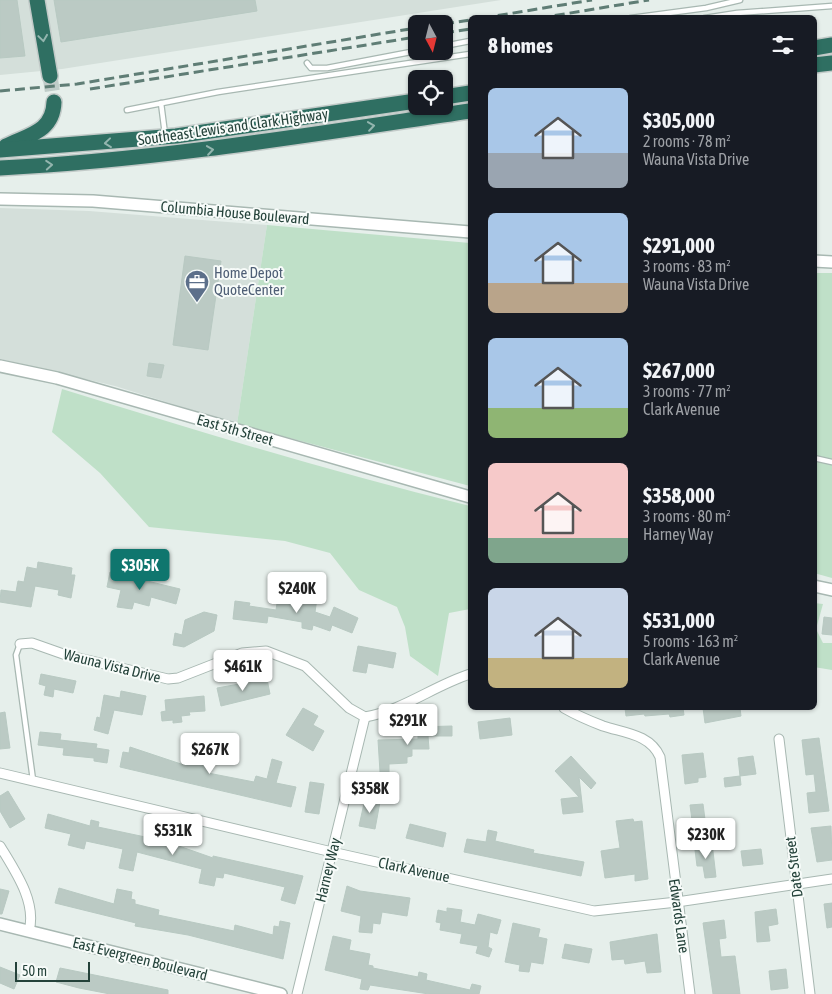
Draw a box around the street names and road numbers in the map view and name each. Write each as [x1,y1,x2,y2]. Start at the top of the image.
street label: Southeast Lewis and Clark Highway [137,105,329,148]
street label: Columbia House Boulevard [160,198,310,227]
street label: East 5th Street [195,411,275,449]
street label: Wauna Vista Drive [62,645,163,686]
street label: Harney Way [311,836,344,904]
street label: Date Street [781,836,806,899]
street label: Clark Avenue [377,854,451,885]
street label: Edwards Lane [666,878,693,954]
street label: East Evergreen Boulevard [71,934,209,984]

